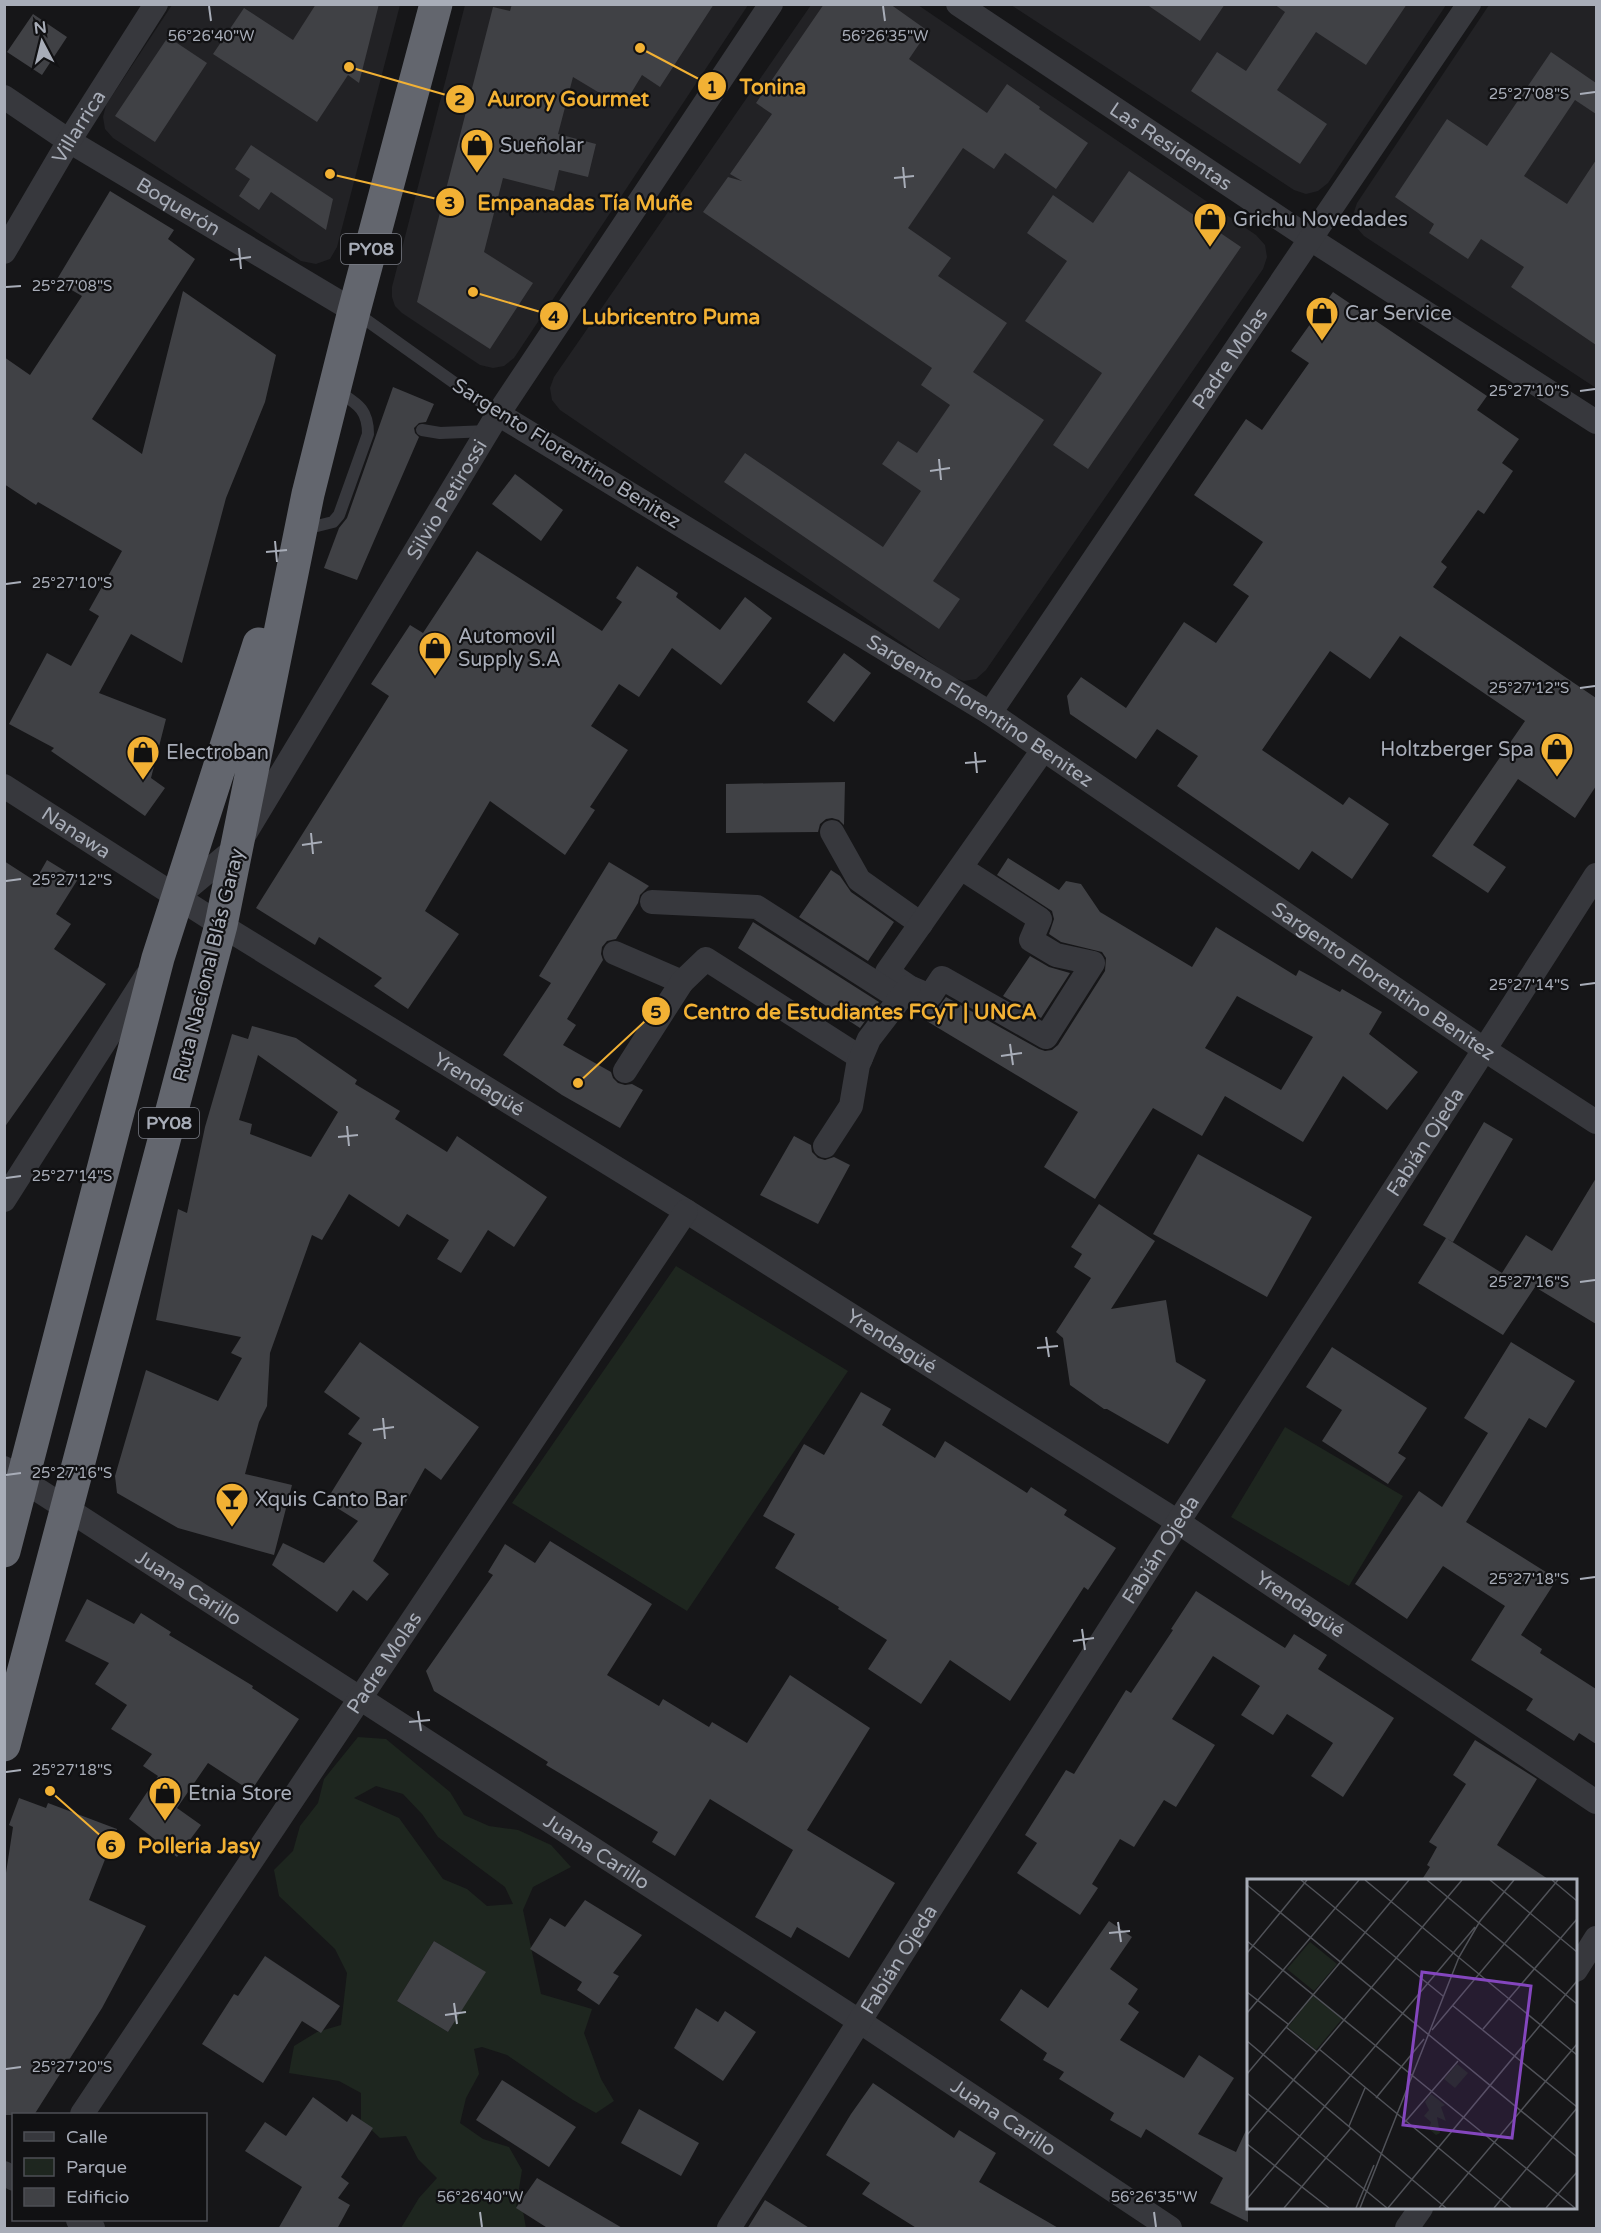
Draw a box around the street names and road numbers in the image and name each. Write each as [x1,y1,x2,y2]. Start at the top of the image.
street label: Villarrica [48,86,111,168]
street label: Las Residentas [1105,97,1236,196]
street label: Boquerón [132,173,224,242]
road number: PY08 [341,234,401,264]
street label: Padre Molas [1188,303,1273,414]
street label: Sargento Florentino Benitez [448,374,685,534]
street label: Silvio Petirossi [402,435,493,564]
street label: Sargento Florentino Benitez [862,630,1098,793]
street label: Nanawa [37,802,115,864]
street label: Ruta Nacional Blás Garay [168,846,250,1084]
street label: Sargento Florentino Benitez [1267,897,1499,1066]
street label: Yrendagüé [429,1048,529,1122]
street label: Fabián Ojeda [1382,1084,1470,1201]
road number: PY08 [139,1108,199,1138]
street label: Yrendagüé [842,1304,941,1379]
street label: Fabián Ojeda [1117,1491,1205,1609]
street label: Juana Carillo [131,1545,246,1631]
street label: Yrendagüé [1251,1566,1349,1643]
street label: Padre Molas [342,1608,427,1719]
street label: Juana Carillo [539,1809,654,1895]
street label: Fabián Ojeda [856,1901,943,2019]
street label: Juana Carillo [946,2074,1060,2162]

